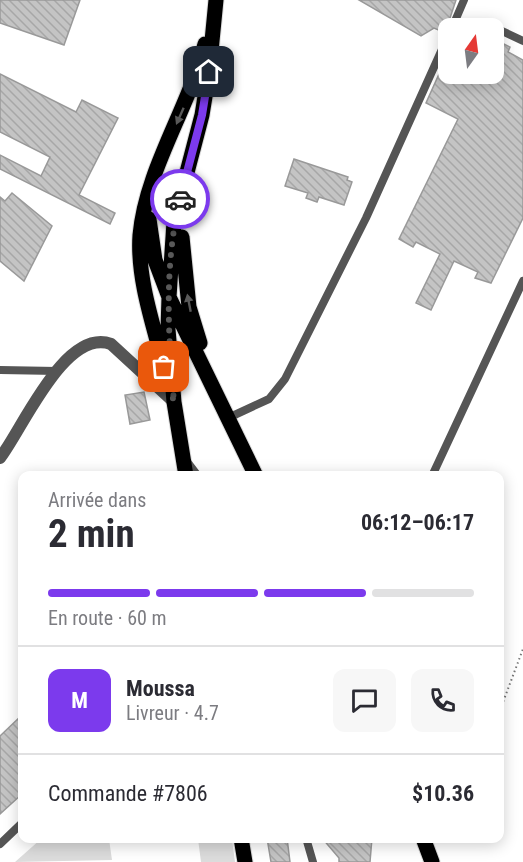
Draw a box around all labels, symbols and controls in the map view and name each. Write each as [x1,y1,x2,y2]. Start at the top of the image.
north arrow [438,18,504,84]
map controls [438,18,504,84]
pin [183,46,234,97]
icon: home [192,55,225,88]
one-way arrow [175,107,185,125]
courier [150,169,210,229]
icon: car [164,183,197,216]
one-way arrow [184,293,193,312]
pin [138,341,189,392]
icon: bag [147,350,180,383]
text: Arrivée dans [48,488,146,512]
text: 06:12–06:17 [361,510,474,535]
text: 2 min [48,511,135,557]
text: En route · 60 m [48,606,167,630]
button: chat [333,669,396,732]
button: phone [411,669,474,732]
text: Moussa [126,676,195,701]
text: M [71,688,88,713]
text: Livreur · 4.7 [126,701,219,725]
text: Commande #7806 [48,781,208,806]
text: $10.36 [412,781,474,806]

